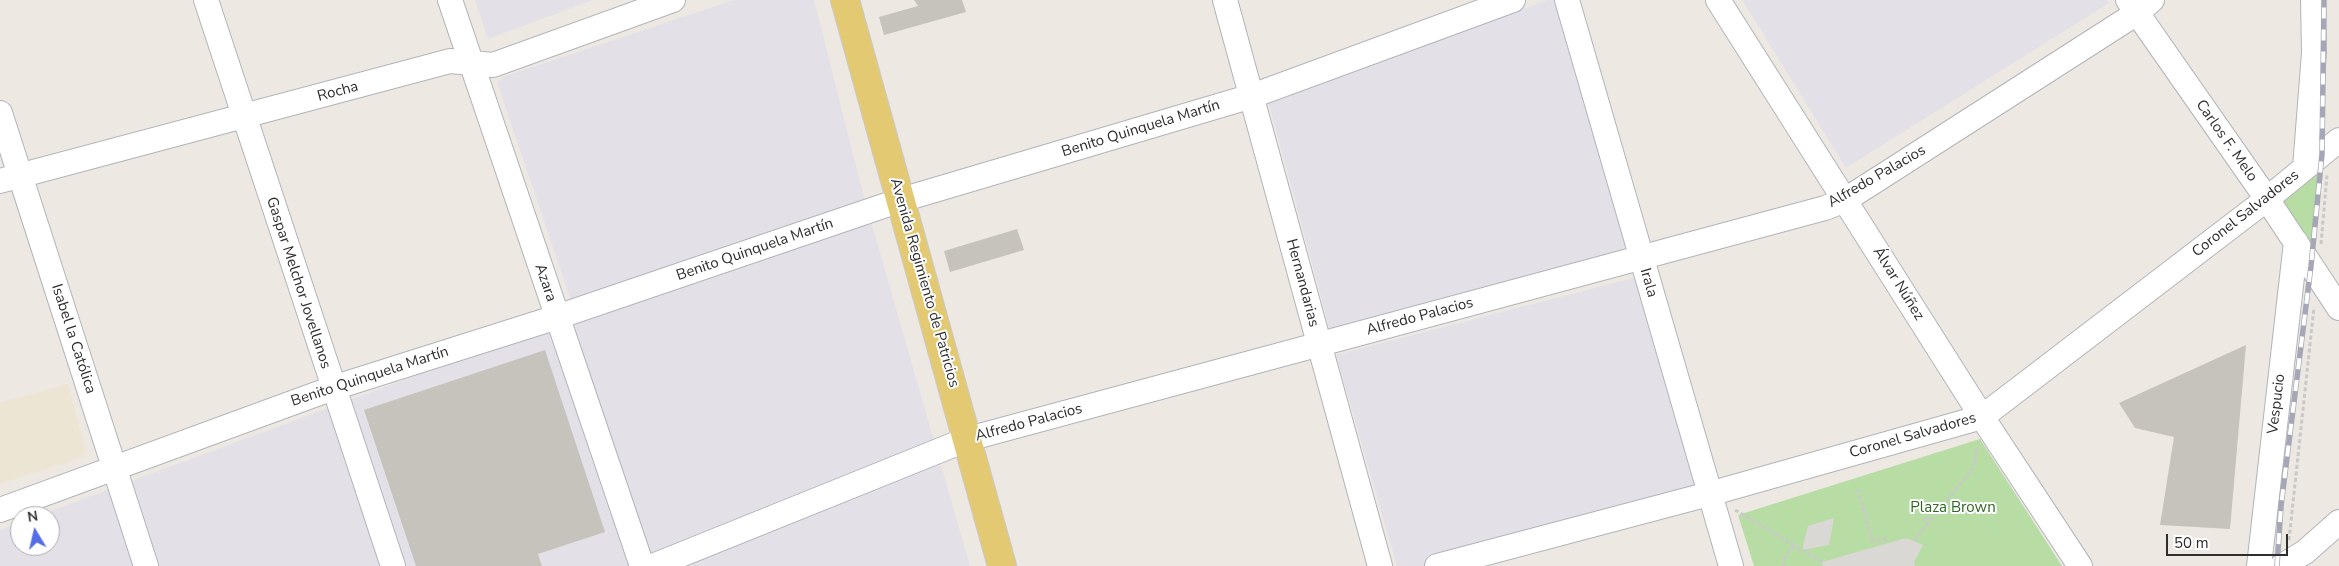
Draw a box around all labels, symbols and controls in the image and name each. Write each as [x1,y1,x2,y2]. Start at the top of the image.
street label: Rocha [316,78,360,106]
street label: Benito Quinquela Martín [1060,96,1222,162]
street label: Carlos F. Melo [2191,97,2261,185]
street label: Alfredo Palacios [1825,142,1929,212]
street label: Coronel Salvadores [2189,167,2303,261]
street label: Avenida Regimiento de Patricios [885,176,963,390]
street label: Gaspar Melchor Jovellanos [262,195,334,371]
street label: Benito Quinquela Martín [674,215,836,285]
street label: Hernandarias [1282,237,1322,329]
street label: Álvar Núñez [1868,244,1928,324]
street label: Azara [530,262,560,304]
street label: Irala [1635,266,1661,300]
street label: Isabel la Católica [47,282,99,396]
street label: Alfredo Palacios [1365,294,1475,340]
street label: Benito Quinquela Martín [289,343,451,411]
street label: Vespucio [2264,373,2290,435]
street label: Alfredo Palacios [974,400,1084,446]
street label: Coronel Salvadores [1848,409,1978,463]
park label: Plaza Brown [1910,499,1996,517]
north arrow [10,506,60,556]
text: N [26,506,39,527]
scale bar [2169,524,2292,556]
text: 50 m [2174,533,2209,553]

